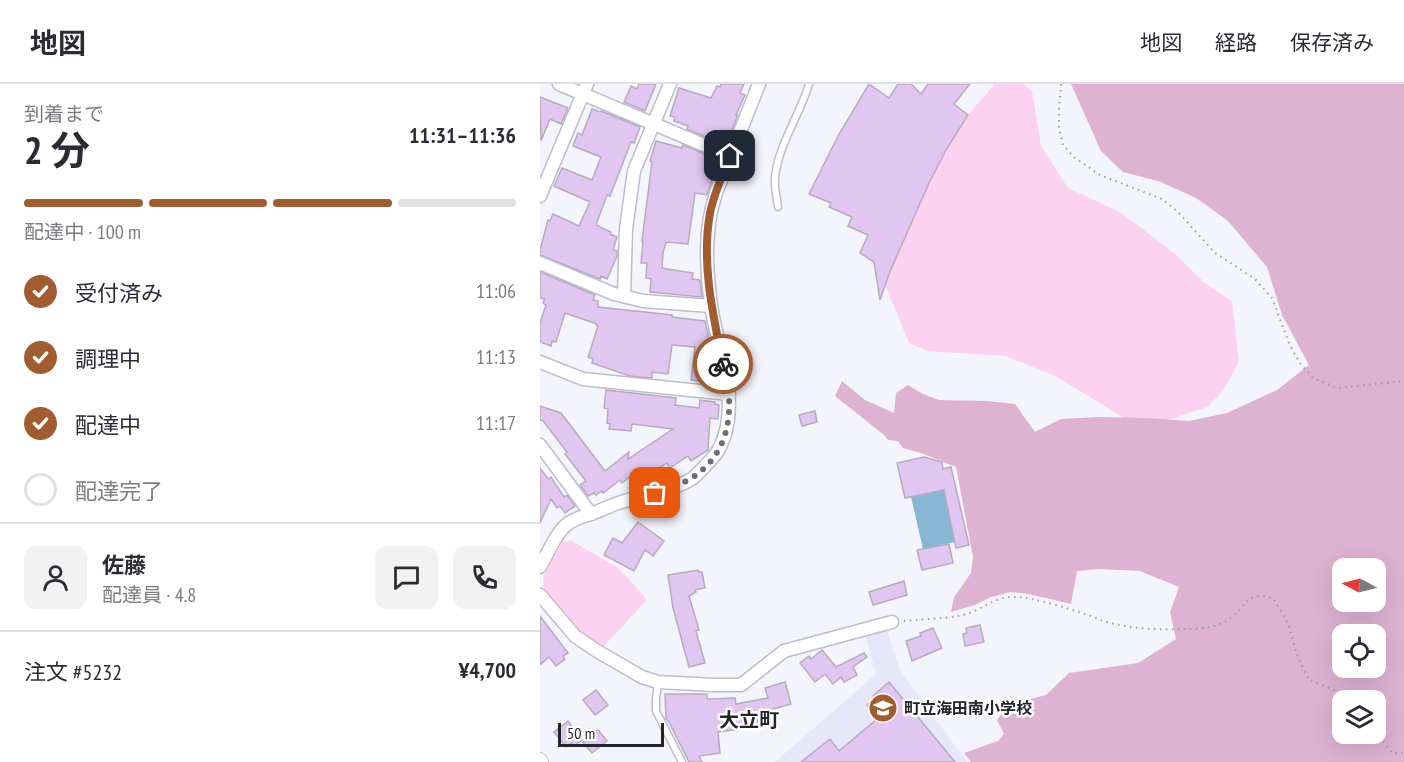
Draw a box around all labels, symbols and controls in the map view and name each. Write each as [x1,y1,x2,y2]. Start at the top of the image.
text: 地図 [30,24,86,61]
text: 地図 [1140,29,1182,56]
text: 経路 [1215,29,1257,56]
text: 保存済み [1290,29,1374,56]
text: 到着まで [24,101,104,127]
text: 11:31–11:36 [409,121,516,149]
text: 2 分 [24,124,90,175]
pin [704,130,755,181]
icon: home [713,139,746,172]
text: 配達中 · 100 m [24,219,141,245]
icon: check [24,275,57,308]
text: 11:06 [476,278,516,304]
text: 受付済み [75,279,163,307]
courier [693,334,753,394]
icon: check [24,341,57,374]
text: 11:13 [476,344,516,370]
text: 調理中 [75,345,141,373]
icon: bike [707,348,740,381]
icon: check [24,407,57,440]
text: 11:17 [476,410,516,436]
text: 配達中 [75,411,141,439]
pin [629,467,680,518]
icon: bag [638,476,671,509]
text: 配達完了 [75,477,163,505]
button: person [24,546,87,609]
button: chat [375,546,438,609]
button: phone [453,546,516,609]
text: 佐藤 [102,551,146,579]
north arrow [1332,558,1386,612]
map controls [1332,558,1386,744]
text: 配達員 · 4.8 [102,582,196,608]
button: locate [1332,624,1386,678]
text: ¥4,700 [459,656,516,684]
text: 注文 #5232 [24,658,122,686]
button: layers [1332,690,1386,744]
school or university icon: 町立海田南小学校 [867,692,899,724]
place label: 町立海田南小学校 [904,698,1032,718]
district label: 大立町 [719,707,779,733]
scale bar [558,720,664,748]
text: 50 m [567,723,595,743]

